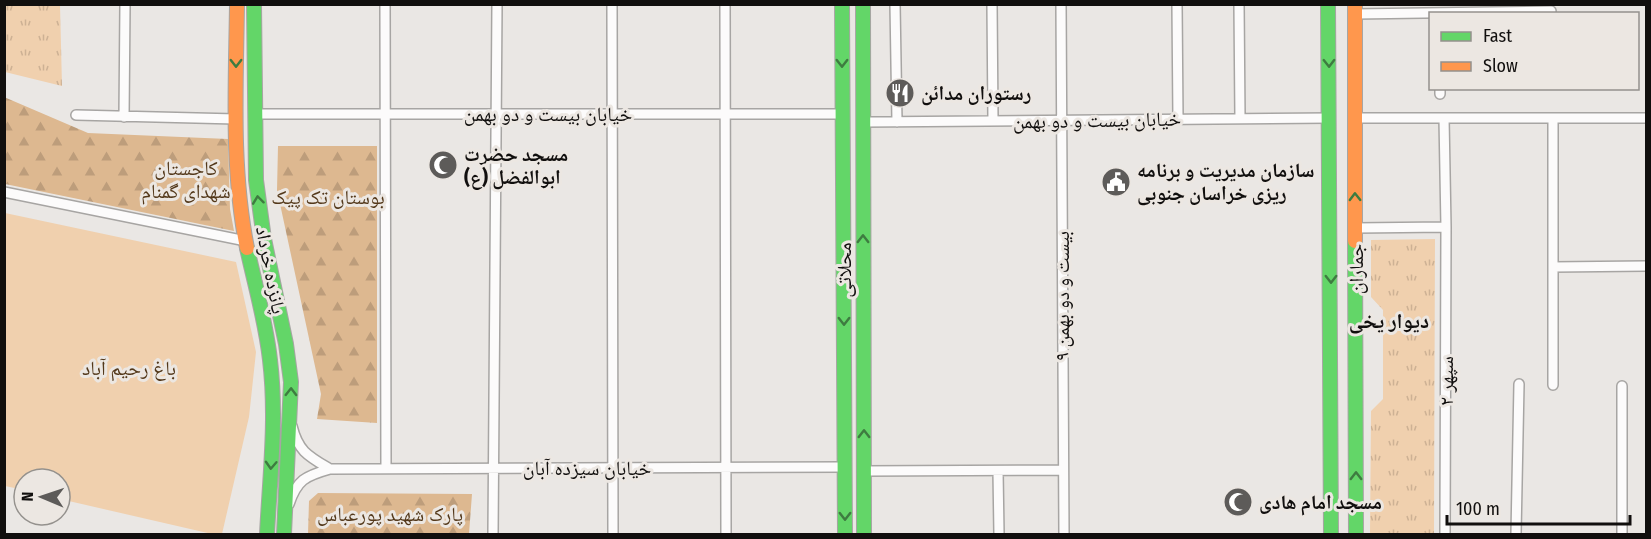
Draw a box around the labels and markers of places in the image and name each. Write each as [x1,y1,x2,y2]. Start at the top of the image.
restaurant icon: رستوران مدائن [884,77,916,109]
place label: رستوران مدائن [921,81,1031,106]
place label: مسجد حضرت ابوالفضل (ع) [464,142,568,190]
mosque icon: مسجد حضرت ابوالفضل (ع) [427,149,459,181]
place label: سازمان مدیریت و برنامه ریزی خراسان جنوبی [1137,158,1315,206]
public building icon: سازمان مدیریت و برنامه ریزی خراسان جنوبی [1100,166,1132,198]
mosque icon: مسجد امام هادی [1222,486,1254,518]
place label: مسجد امام هادی [1259,490,1382,516]

